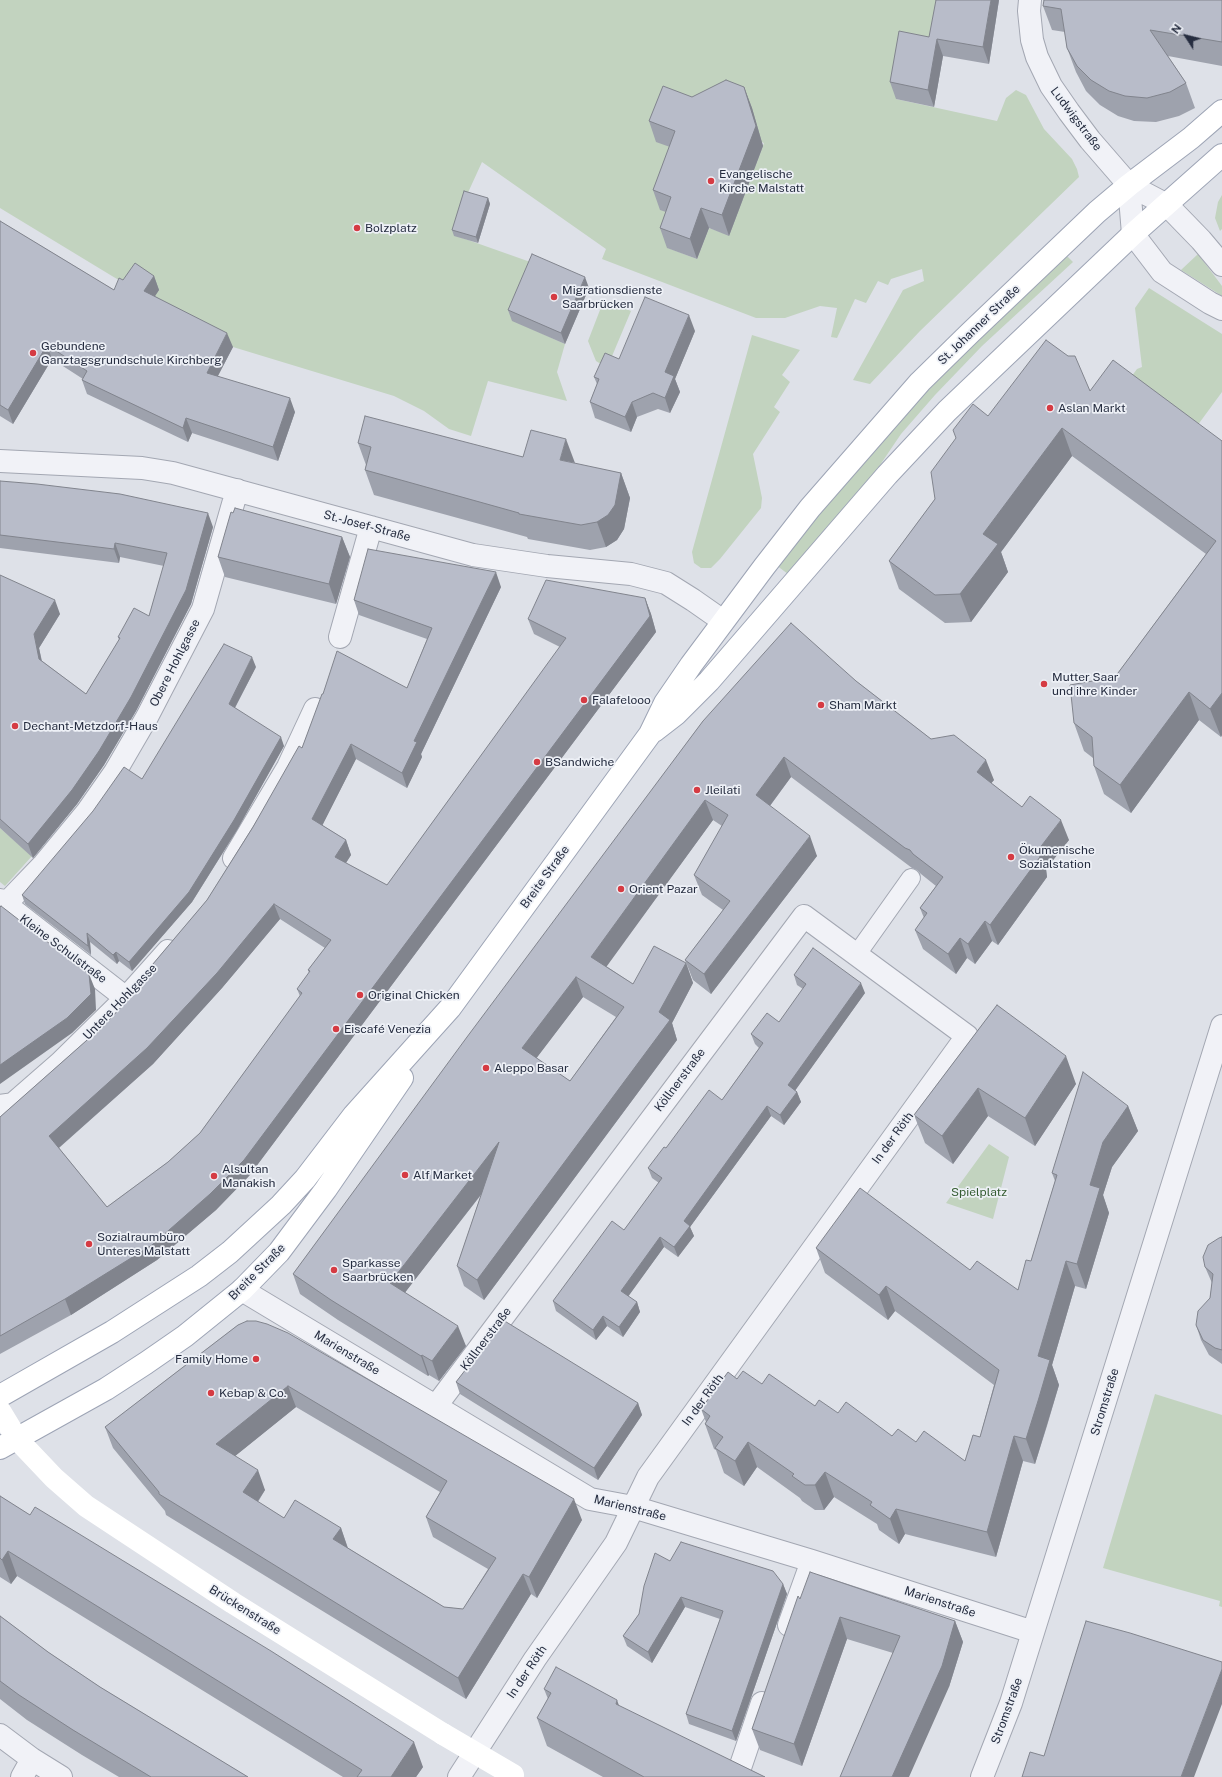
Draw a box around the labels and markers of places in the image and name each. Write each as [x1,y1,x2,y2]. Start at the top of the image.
place label: Evangelische Kirche Malstatt [719,167,804,195]
marker: Evangelische Kirche Malstatt [706,176,716,186]
place label: Bolzplatz [365,221,417,235]
marker: Bolzplatz [352,223,362,233]
place label: Migrationsdienste Saarbrücken [562,283,662,311]
marker: Migrationsdienste Saarbrücken [549,292,559,302]
place label: Gebundene Ganztagsgrundschule Kirchberg [41,339,222,367]
marker: Gebundene Ganztagsgrundschule Kirchberg [28,348,38,358]
place label: Aslan Markt [1058,401,1126,415]
marker: Aslan Markt [1045,403,1055,413]
place label: Mutter Saar und ihre Kinder [1052,670,1137,698]
marker: Mutter Saar und ihre Kinder [1039,679,1049,689]
place label: Falafelooo [592,693,651,707]
marker: Falafelooo [579,695,589,705]
place label: Sham Markt [829,698,897,712]
marker: Sham Markt [816,700,826,710]
place label: Dechant-Metzdorf-Haus [23,719,158,733]
marker: Dechant-Metzdorf-Haus [10,721,20,731]
place label: BSandwiche [545,755,614,769]
marker: BSandwiche [532,757,542,767]
place label: Jleilati [705,783,740,797]
marker: Jleilati [692,785,702,795]
place label: Ökumenische Sozialstation [1019,843,1095,871]
marker: Ökumenische Sozialstation [1006,852,1016,862]
place label: Orient Pazar [629,882,698,896]
marker: Orient Pazar [616,884,626,894]
place label: Original Chicken [368,988,460,1002]
marker: Original Chicken [355,990,365,1000]
place label: Eiscafé Venezia [344,1022,431,1036]
marker: Eiscafé Venezia [331,1024,341,1034]
place label: Aleppo Basar [494,1061,569,1075]
marker: Aleppo Basar [481,1063,491,1073]
place label: Alsultan Manakish [222,1162,275,1190]
place label: Alf Market [413,1168,472,1182]
marker: Alf Market [400,1170,410,1180]
marker: Alsultan Manakish [209,1171,219,1181]
place label: Sozialraumbüro Unteres Malstatt [97,1230,190,1258]
marker: Sozialraumbüro Unteres Malstatt [84,1239,94,1249]
place label: Sparkasse Saarbrücken [342,1256,413,1284]
marker: Sparkasse Saarbrücken [329,1265,339,1275]
place label: Family Home [175,1352,248,1366]
marker: Family Home [251,1354,261,1364]
place label: Kebap & Co. [219,1386,287,1400]
marker: Kebap & Co. [206,1388,216,1398]

